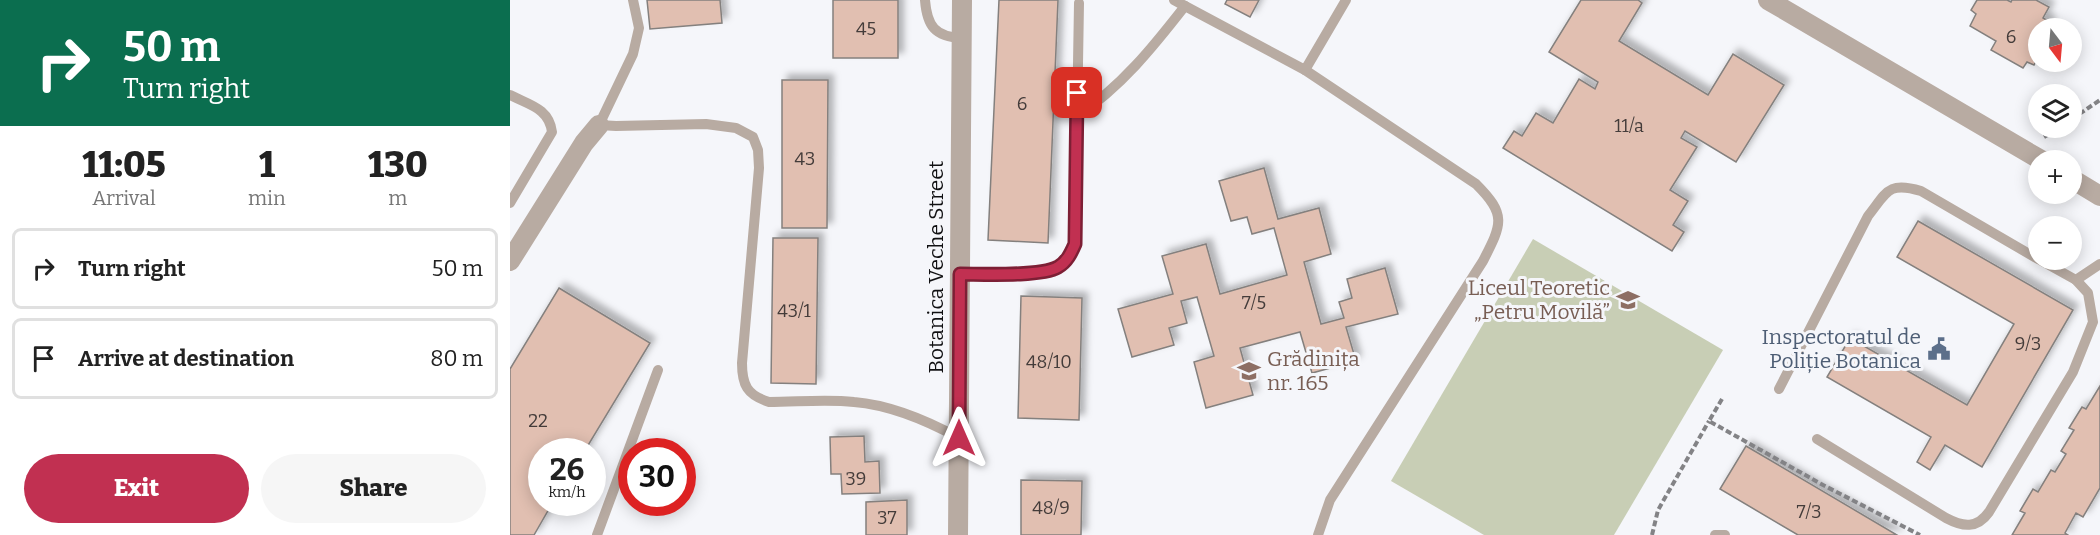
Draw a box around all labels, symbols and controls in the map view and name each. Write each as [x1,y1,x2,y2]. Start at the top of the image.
house number: 45 [856,18,876,40]
north arrow [2028,18,2082,72]
map controls [2028,18,2082,270]
text: 50 m [123,22,220,72]
icon: right [24,24,102,102]
house number: 6 [2006,26,2016,48]
pin [1051,67,1102,118]
text: Turn right [123,73,250,105]
icon: arrive [1060,76,1093,109]
button: layers [2028,84,2082,138]
house number: 6 [1017,93,1027,115]
house number: 11/a [1614,115,1644,137]
text: 11:05 [82,143,166,187]
text: 1 [259,143,275,187]
text: 130 [368,143,428,187]
house number: 43 [795,148,815,170]
button: + [2028,150,2082,204]
street label: Botanica Veche Street [923,160,949,373]
text: Arrival [92,186,156,210]
text: min [248,186,286,210]
text: m [388,186,407,210]
button: − [2028,216,2082,270]
icon: right [27,252,60,285]
text: Turn right [78,255,186,282]
text: 50 m [432,255,483,282]
place label: Liceul Teoretic „Petru Movilă” [1468,275,1610,325]
school or university icon: Liceul Teoretic „Petru Movilă” [1615,287,1641,313]
house number: 7/5 [1242,292,1266,314]
house number: 43/1 [777,300,812,322]
place label: Inspectoratul de Poliție Botanica [1761,324,1921,374]
house number: 9/3 [2015,333,2041,355]
public building icon: Inspectoratul de Poliție Botanica [1926,336,1952,362]
icon: arrive [27,342,60,375]
text: Arrive at destination [78,345,294,372]
text: 80 m [430,345,483,372]
place label: Grădinița nr. 165 [1267,346,1360,396]
house number: 48/10 [1026,351,1072,373]
school or university icon: Grădinița nr. 165 [1236,358,1262,384]
position arrow [927,406,991,470]
house number: 22 [528,410,548,432]
speed limit sign: 30 [618,438,696,516]
text: 26 [550,452,584,488]
button: Exit [24,454,249,523]
button: Share [261,454,486,523]
house number: 39 [846,468,866,490]
text: km/h [548,483,586,501]
house number: 48/9 [1032,497,1070,519]
house number: 7/3 [1797,501,1821,523]
house number: 37 [877,507,897,529]

